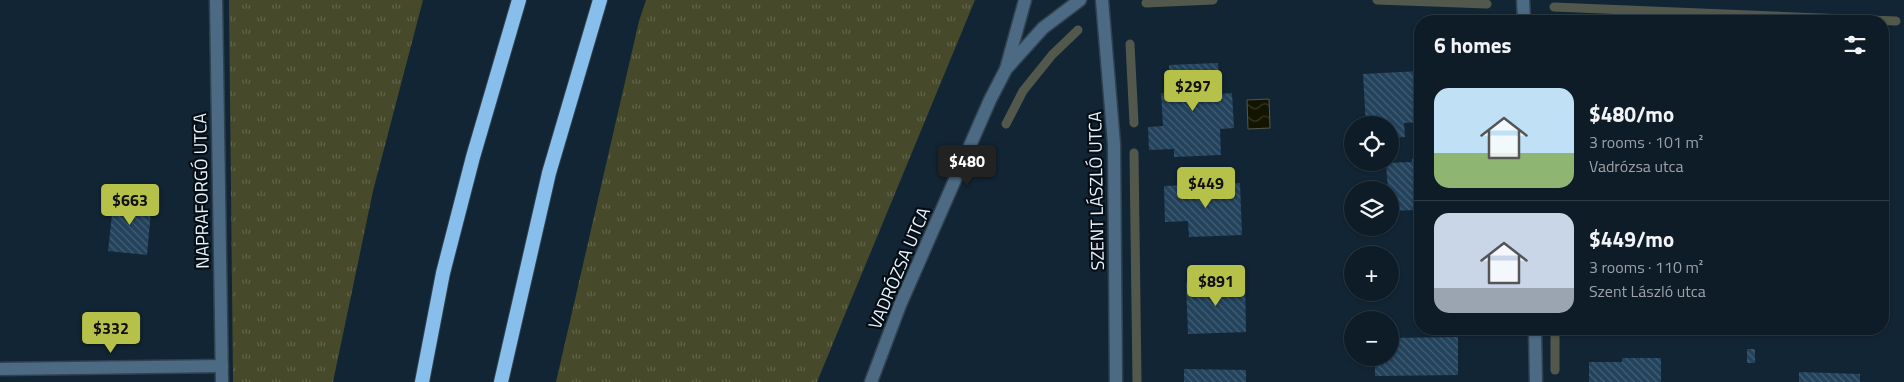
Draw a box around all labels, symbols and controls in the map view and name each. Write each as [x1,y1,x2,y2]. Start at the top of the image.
text: 6 homes [1434,29,1511,61]
icon: filters [1841,31,1869,59]
pin: $297 [1163,70,1223,112]
text: $297 [1175,74,1211,98]
text: $480/mo [1589,98,1674,130]
icon: home [1474,108,1534,168]
street label: SZENT LÁSZLÓ UTCA [1081,111,1111,271]
street label: NAPRAFORGÓ UTCA [186,113,216,269]
map controls [1344,116,1399,366]
button: locate [1344,116,1399,171]
text: 3 rooms · 101 m² [1589,130,1703,154]
pin: $480 [937,144,997,187]
text: $480 [949,149,985,173]
text: Vadrózsa utca [1589,154,1684,178]
pin: $449 [1176,166,1236,209]
text: $449 [1188,171,1224,195]
button: layers [1344,181,1399,236]
pin: $663 [100,184,160,226]
text: $663 [112,188,148,212]
street label: VADRÓZSA UTCA [861,202,937,333]
text: $449/mo [1589,223,1674,255]
icon: home [1474,233,1534,293]
button: + [1344,246,1399,301]
text: 3 rooms · 110 m² [1589,255,1703,279]
pin: $891 [1186,264,1246,307]
text: $891 [1198,269,1234,293]
text: Szent László utca [1589,279,1706,303]
button: − [1344,311,1399,366]
pin: $332 [81,312,141,354]
text: $332 [93,316,129,340]

